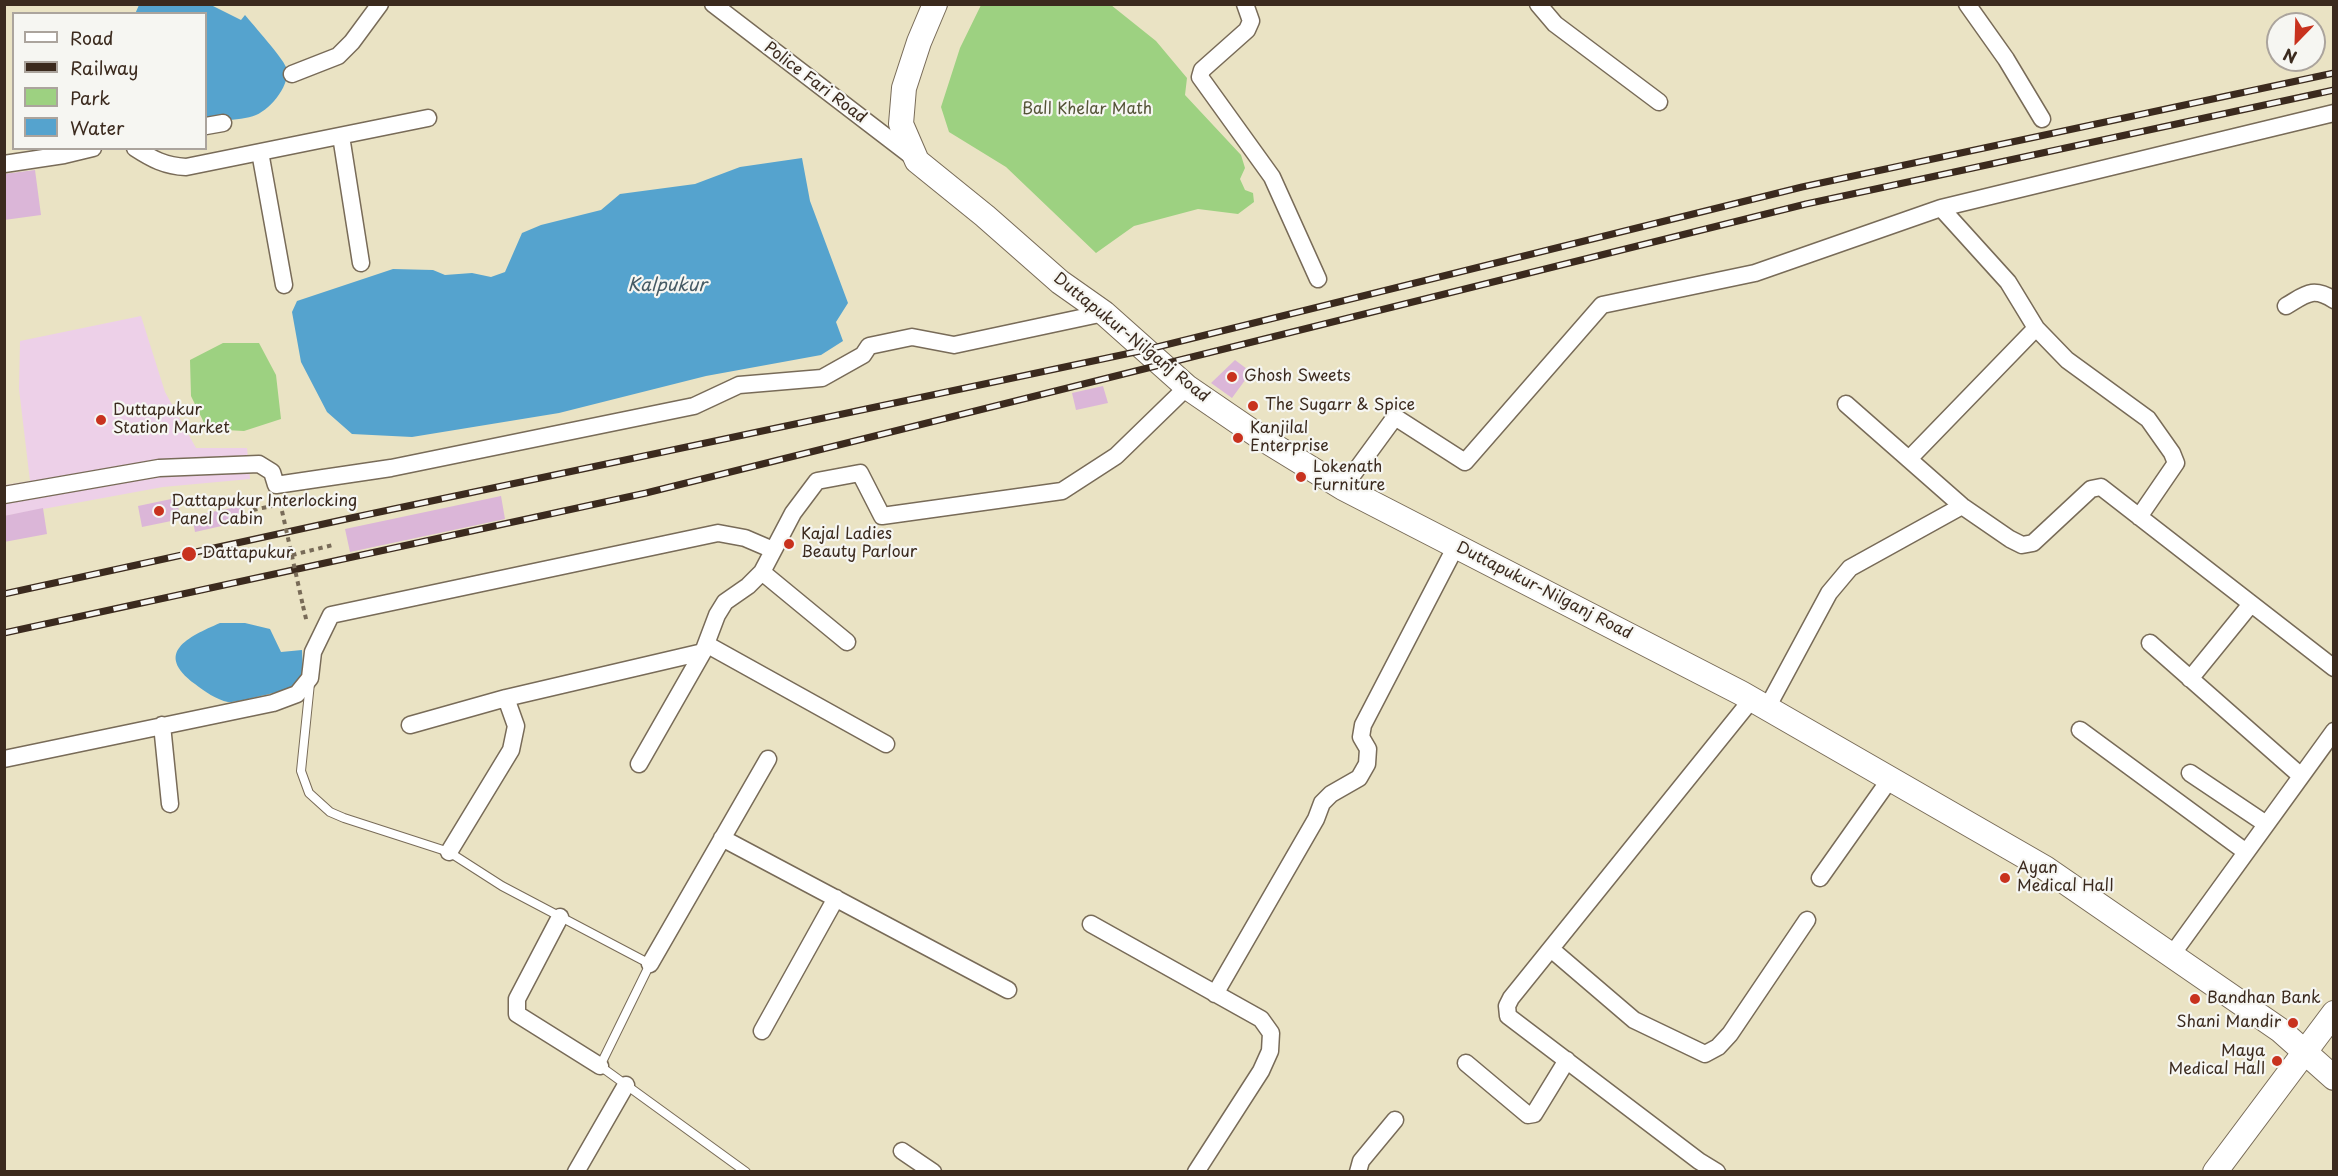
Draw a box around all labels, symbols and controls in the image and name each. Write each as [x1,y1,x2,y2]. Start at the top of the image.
legend [12,12,207,150]
north arrow [2266,12,2326,72]
text: Road [70,24,114,51]
street label: Police Fari Road [760,38,870,128]
text: N [2279,43,2300,70]
text: Railway [70,54,138,81]
text: Park [70,84,110,111]
park label: Ball Khelar Math [1022,100,1152,120]
text: Water [70,114,124,141]
street label: Duttapukur-Nilganj Road [1049,269,1213,407]
water label: Kalpukur [627,275,707,297]
place label: Ghosh Sweets [1244,367,1351,387]
marker: Ghosh Sweets [1225,370,1239,384]
place label: The Sugarr & Spice [1265,396,1415,416]
marker: The Sugarr & Spice [1246,399,1260,413]
place label: Duttapukur Station Market [113,401,230,439]
marker: Duttapukur Station Market [94,413,108,427]
place label: Kanjilal Enterprise [1250,419,1329,457]
marker: Kanjilal Enterprise [1231,431,1245,445]
place label: Lokenath Furniture [1313,458,1385,496]
marker: Lokenath Furniture [1294,470,1308,484]
place label: Dattapukur Interlocking Panel Cabin [171,492,357,530]
marker: Dattapukur Interlocking Panel Cabin [152,504,166,518]
place label: Kajal Ladies Beauty Parlour [801,525,917,563]
marker: Kajal Ladies Beauty Parlour [782,537,796,551]
street label: Duttapukur-Nilganj Road [1453,538,1635,644]
place label: Dattapukur [202,544,293,564]
marker: Dattapukur [180,545,198,563]
place label: Ayan Medical Hall [2017,859,2113,897]
marker: Ayan Medical Hall [1998,871,2012,885]
place label: Bandhan Bank [2207,989,2321,1009]
marker: Bandhan Bank [2188,992,2202,1006]
place label: Shani Mandir [2176,1013,2281,1033]
marker: Shani Mandir [2286,1016,2300,1030]
place label: Maya Medical Hall [2169,1042,2265,1080]
marker: Maya Medical Hall [2270,1054,2284,1068]

